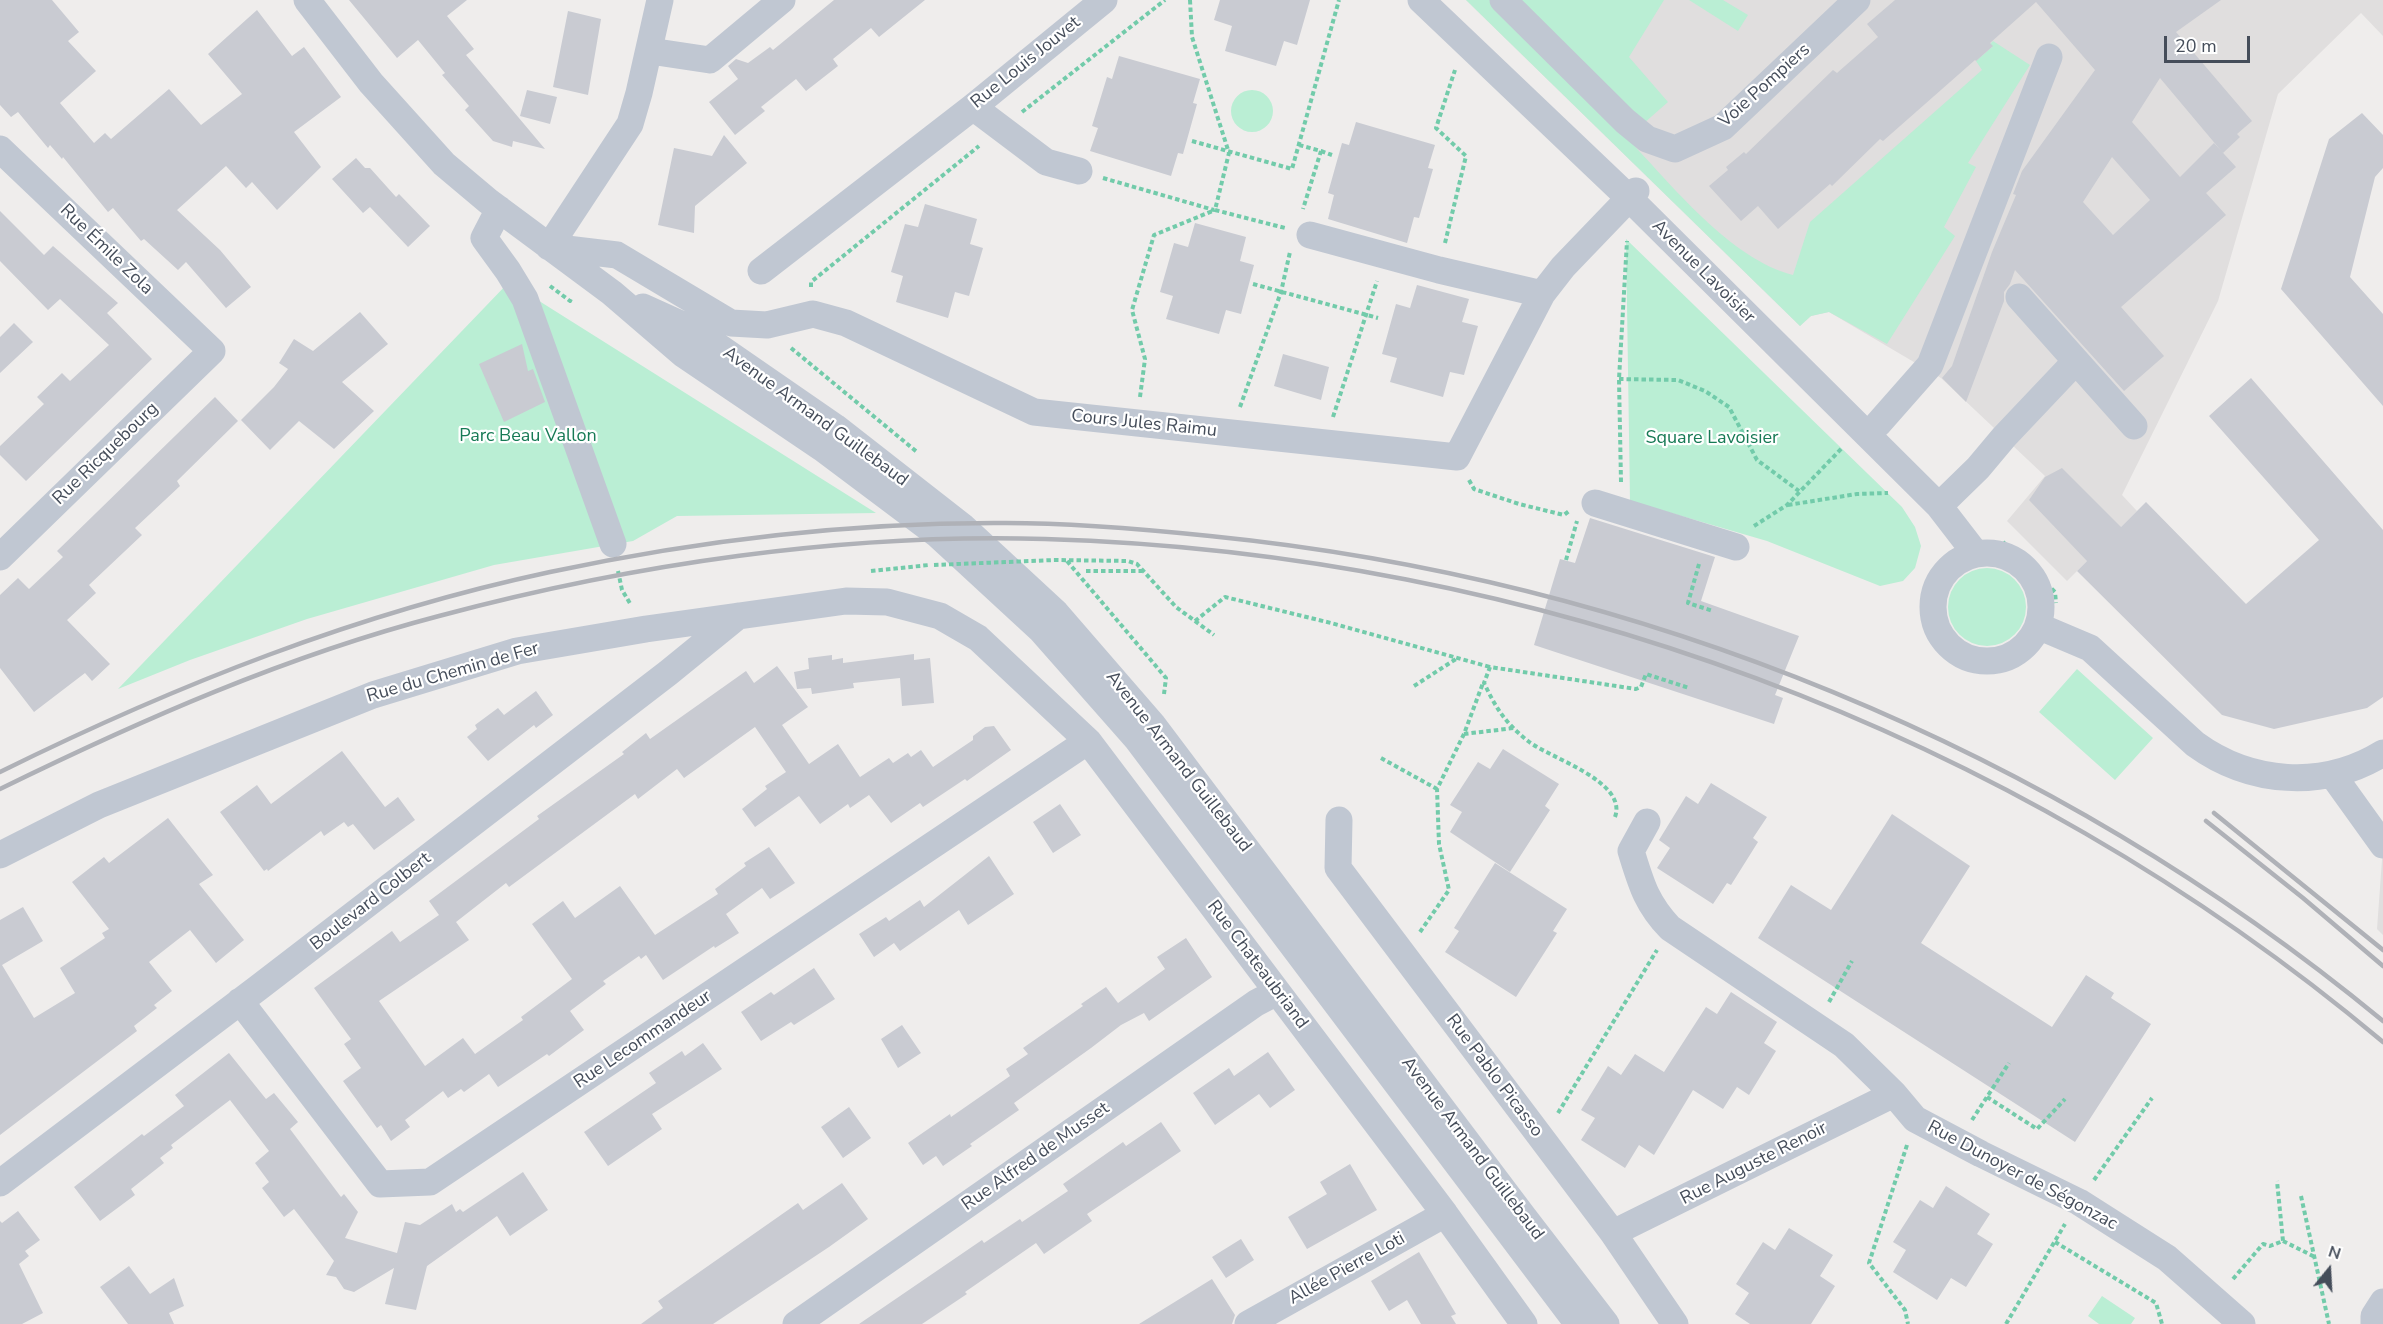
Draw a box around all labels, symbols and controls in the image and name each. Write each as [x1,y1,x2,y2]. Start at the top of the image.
street label: Rue Louis Jouvet [967,12,1085,114]
scale bar [2167,24,2252,62]
text: 20 m [2175,34,2217,58]
street label: Voie Pompiers [1715,39,1815,133]
street label: Rue Émile Zola [55,200,157,300]
street label: Avenue Lavoisier [1647,216,1759,328]
street label: Avenue Armand Guillebaud [718,342,912,492]
street label: Rue Ricquebourg [49,398,163,510]
street label: Cours Jules Raimu [1070,406,1218,442]
park label: Parc Beau Vallon [459,426,597,448]
park label: Square Lavoisier [1645,428,1779,450]
street label: Rue du Chemin de Fer [364,638,542,708]
street label: Avenue Armand Guillebaud [1101,667,1255,857]
street label: Boulevard Colbert [306,848,436,956]
street label: Rue Chateaubriand [1202,897,1312,1033]
street label: Rue Lecommandeur [570,986,716,1094]
street label: Rue Pablo Picasso [1441,1010,1547,1142]
street label: Avenue Armand Guillebaud [1396,1053,1548,1245]
street label: Rue Alfred de Musset [958,1098,1114,1216]
street label: Rue Dunoyer de Ségonzac [1923,1117,2121,1235]
street label: Rue Auguste Renoir [1677,1118,1831,1210]
street label: Allée Pierre Loti [1285,1228,1409,1310]
north arrow [2299,1240,2359,1300]
text: N [2325,1241,2344,1265]

